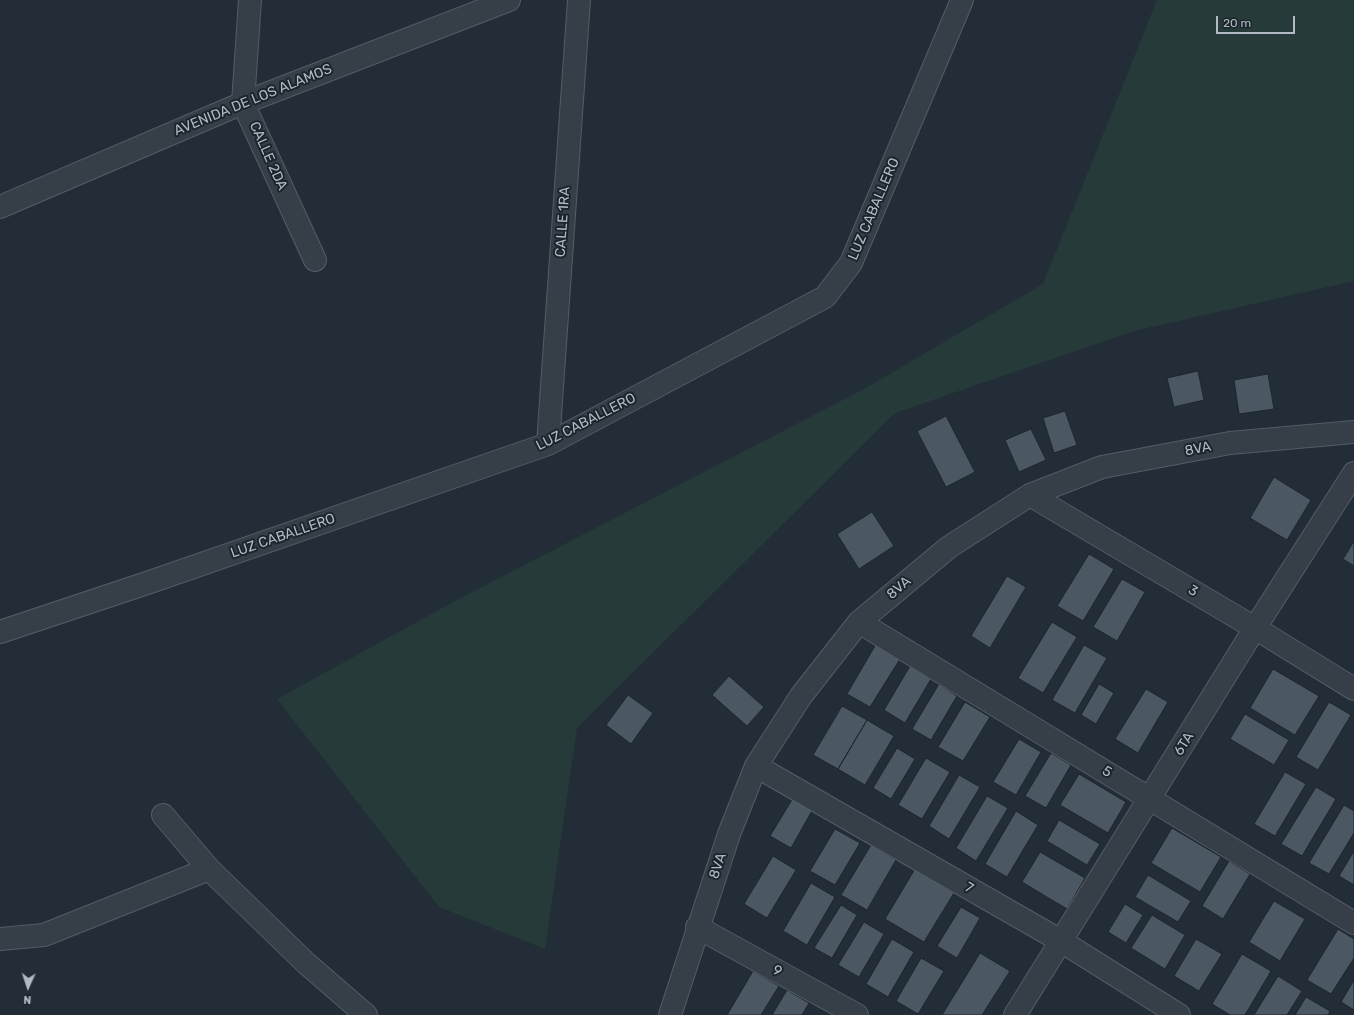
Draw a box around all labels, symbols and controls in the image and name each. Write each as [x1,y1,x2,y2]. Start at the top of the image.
scale bar [1218,8,1297,34]
text: 20 m [1223,16,1251,30]
street label: AVENIDA DE LOS ALAMOS [171,61,335,139]
street label: CALLE 2DA [245,119,291,193]
street label: LUZ CABALLERO [845,155,903,263]
street label: CALLE 1RA [552,186,574,258]
street label: LUZ CABALLERO [533,390,639,454]
street label: 8VA [1183,438,1213,460]
street label: LUZ CABALLERO [229,510,337,562]
street label: 8VA [883,573,915,603]
street label: 3 [1185,582,1201,600]
street label: 6TA [1170,729,1198,759]
street label: 5 [1099,763,1115,781]
street label: 8VA [706,851,730,881]
street label: 7 [962,879,976,897]
street label: 9 [769,962,785,980]
north arrow [8,967,48,1007]
text: N [23,993,32,1006]

